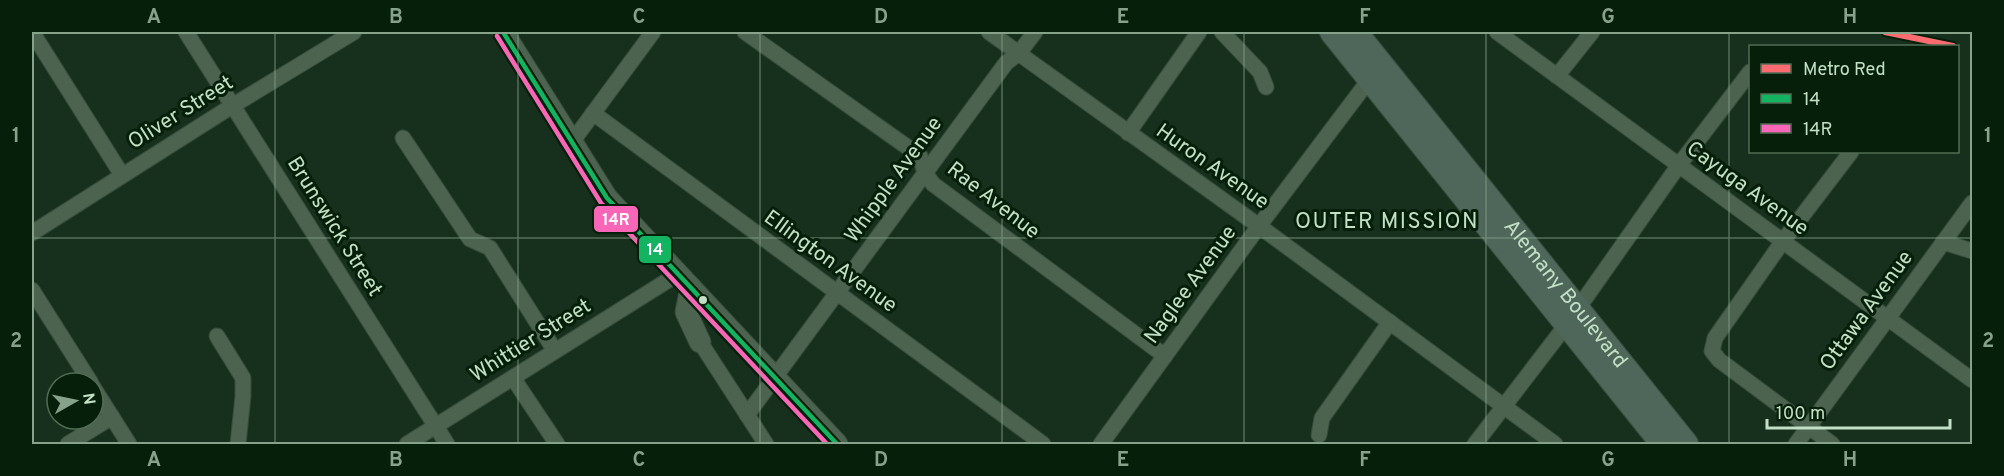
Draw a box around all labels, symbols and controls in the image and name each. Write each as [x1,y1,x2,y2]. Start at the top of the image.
text: A [147,5,161,31]
text: B [389,5,403,31]
text: C [633,5,645,31]
text: D [874,5,888,31]
text: E [1117,5,1129,31]
text: F [1359,5,1371,31]
text: G [1601,5,1615,31]
text: H [1843,5,1857,31]
legend [1749,45,1959,153]
text: Metro Red [1803,59,1886,82]
street label: Oliver Street [123,70,239,156]
text: 14 [1803,89,1821,112]
street label: Whipple Avenue [839,112,949,248]
street label: Huron Avenue [1150,118,1274,216]
text: 14R [1803,119,1833,142]
text: 1 [12,124,20,150]
text: 1 [1984,124,1992,150]
street label: Cayuga Avenue [1681,136,1813,242]
street label: Brunswick Street [280,152,388,302]
street label: Rae Avenue [941,156,1045,246]
line badge: 14R [593,205,639,233]
street label: Ellington Avenue [758,205,902,319]
district label: OUTER MISSION [1295,209,1479,236]
text: 14R [602,211,630,231]
street label: Alemany Boulevard [1497,214,1633,374]
street label: Naglee Avenue [1139,220,1243,350]
line badge: 14 [638,235,672,264]
text: 14 [647,241,663,261]
street label: Ottawa Avenue [1814,246,1920,376]
street label: Whittier Street [465,293,597,389]
unlabelled marker [697,294,709,306]
text: 2 [10,329,22,355]
text: 2 [1982,329,1994,355]
north arrow [45,371,105,431]
text: N [77,392,99,406]
scale bar [1767,392,1950,430]
text: 100 m [1776,403,1825,426]
text: A [147,448,161,474]
text: B [389,448,403,474]
text: C [633,448,645,474]
text: D [874,448,888,474]
text: E [1117,448,1129,474]
text: F [1359,448,1371,474]
text: G [1601,448,1615,474]
text: H [1843,448,1857,474]

